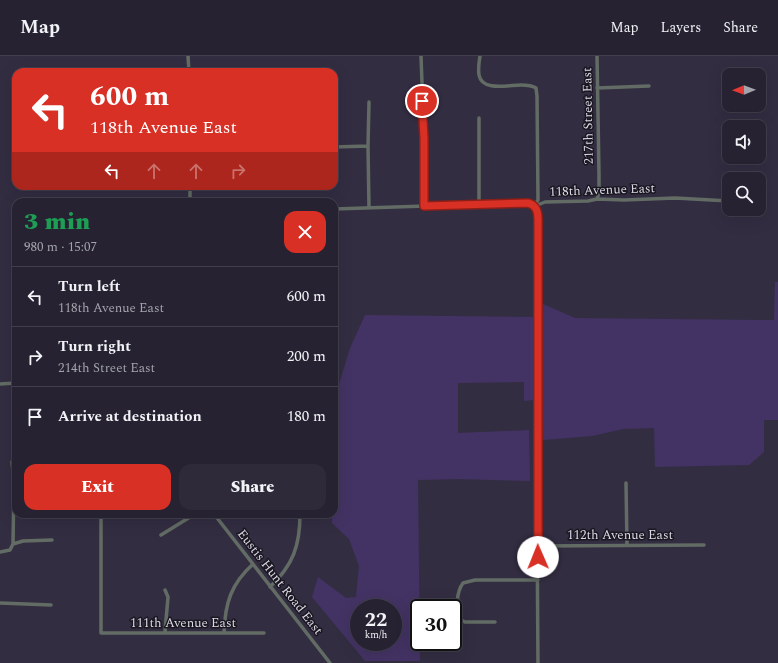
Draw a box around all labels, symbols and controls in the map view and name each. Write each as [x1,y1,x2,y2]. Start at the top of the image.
text: Map [20,13,60,42]
text: Map [610,17,639,38]
text: Layers [661,17,701,38]
text: Share [723,17,758,38]
street label: 217th Street East [577,67,599,165]
north arrow [722,68,766,112]
map controls [722,68,766,216]
text: 600 m [90,75,169,118]
icon: left [24,84,76,136]
pin [405,84,439,118]
icon: arrive [411,90,433,112]
text: 118th Avenue East [90,114,237,141]
button: sound [722,120,766,164]
icon: left [101,160,123,182]
icon: ahead [143,160,165,182]
icon: ahead [185,160,207,182]
icon: right [227,160,249,182]
button: search [722,172,766,216]
street label: 118th Avenue East [549,178,656,202]
text: 3 min [24,204,90,240]
button: close [284,211,326,253]
text: 980 m · 15:07 [24,237,97,257]
text: Turn left [58,275,120,298]
text: 600 m [287,285,326,308]
icon: left [24,286,46,308]
text: 118th Avenue East [58,298,164,318]
text: Turn right [58,335,131,358]
text: 200 m [287,345,326,368]
icon: right [24,346,46,368]
text: 214th Street East [58,358,155,378]
text: Arrive at destination [58,405,202,428]
text: 180 m [287,405,326,428]
icon: arrive [24,406,46,428]
button: Exit [24,464,171,510]
button: Share [179,464,326,510]
street label: Eustis Hunt Road East [232,525,328,639]
street label: 112th Avenue East [567,525,673,545]
position arrow [517,536,559,578]
speed limit sign: 30 [410,599,462,651]
text: 22 [365,605,387,635]
street label: 111th Avenue East [130,613,236,633]
text: km/h [365,627,387,643]

